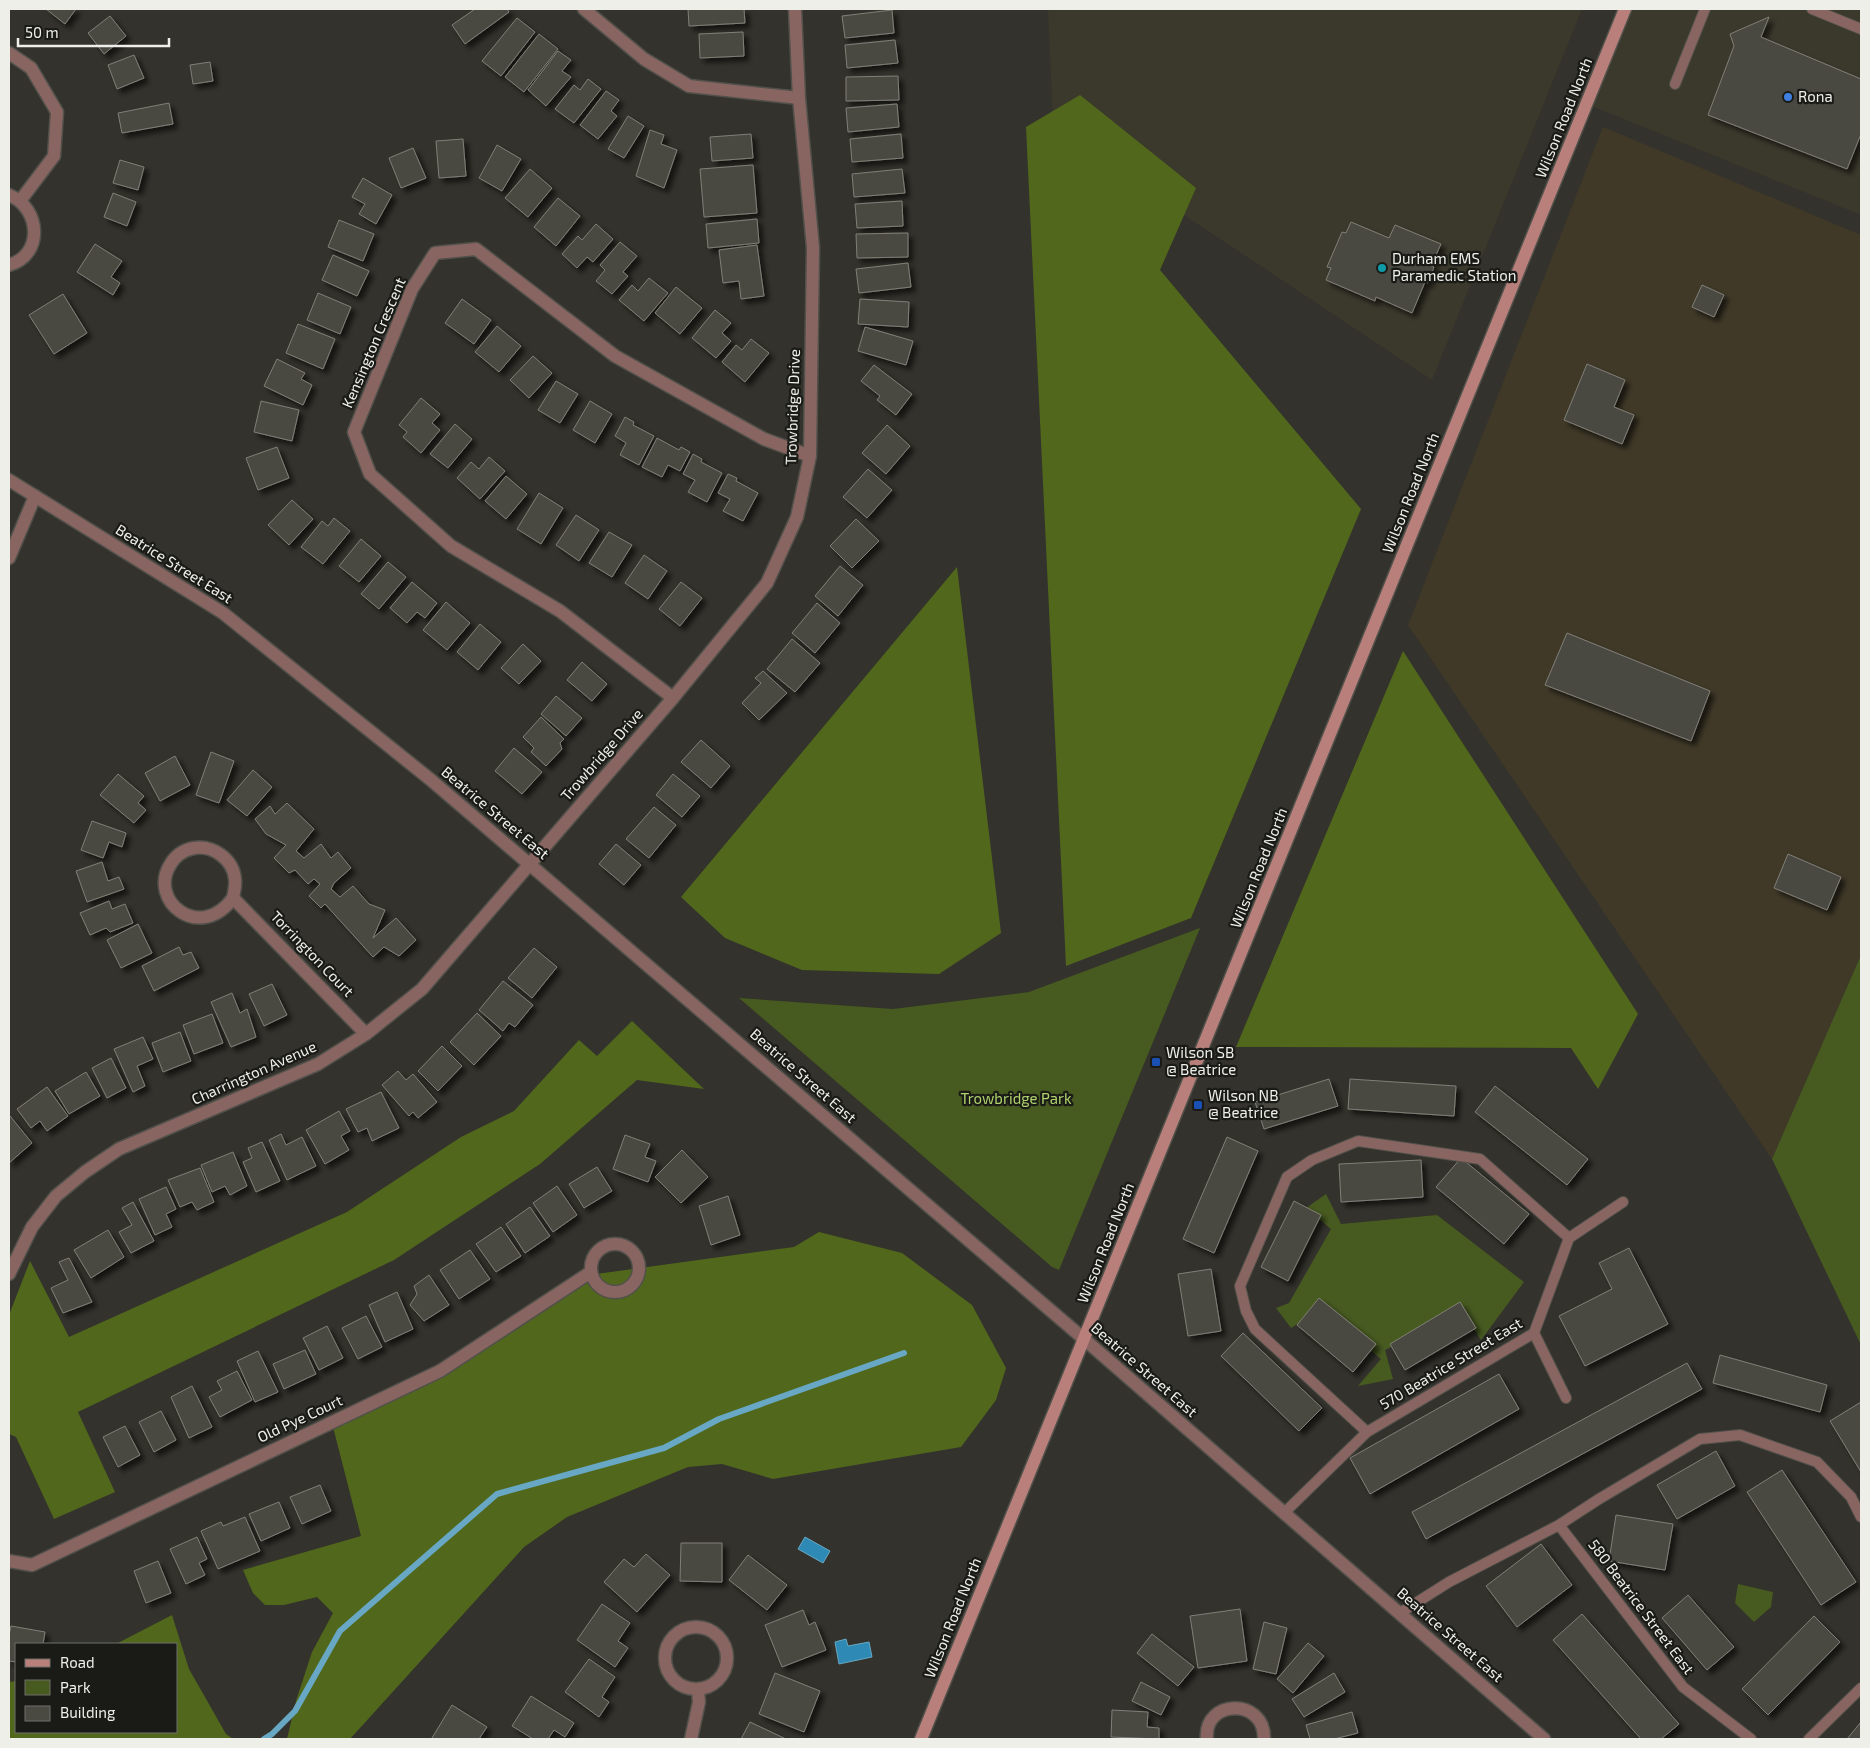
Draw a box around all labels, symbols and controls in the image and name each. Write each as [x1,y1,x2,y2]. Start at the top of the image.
scale bar [18,15,169,47]
text: 50 m [25,23,59,41]
street label: Wilson Road North [1531,55,1595,180]
place label: Rona [1798,87,1833,105]
marker: Rona [1782,91,1794,103]
place label: Durham EMS Paramedic Station [1392,249,1516,284]
marker: Durham EMS Paramedic Station [1376,262,1388,274]
street label: Kensington Crescent [337,274,409,411]
street label: Trowbridge Drive [781,349,803,465]
street label: Wilson Road North [1378,430,1442,555]
street label: Beatrice Street East [113,520,237,607]
street label: Trowbridge Drive [556,705,646,804]
street label: Beatrice Street East [438,762,553,863]
street label: Wilson Road North [1226,805,1290,930]
street label: Torrington Court [267,907,358,1000]
street label: Beatrice Street East [747,1024,861,1126]
street label: Charrington Avenue [188,1037,319,1108]
place label: Wilson SB @ Beatrice [1166,1043,1236,1078]
marker: Wilson SB @ Beatrice [1150,1056,1162,1068]
place label: Wilson NB @ Beatrice [1208,1086,1278,1121]
park label: Trowbridge Park [960,1089,1072,1107]
marker: Wilson NB @ Beatrice [1192,1099,1204,1111]
street label: Wilson Road North [1073,1180,1137,1305]
street label: 570 Beatrice Street East [1376,1313,1525,1413]
street label: Beatrice Street East [1088,1318,1202,1420]
street label: Old Pye Court [254,1390,345,1446]
street label: 580 Beatrice Street East [1585,1535,1699,1678]
street label: Wilson Road North [920,1555,984,1680]
street label: Beatrice Street East [1394,1583,1508,1685]
legend [15,1643,178,1733]
text: Road [60,1653,95,1671]
text: Park [60,1678,91,1696]
text: Building [60,1703,116,1721]

